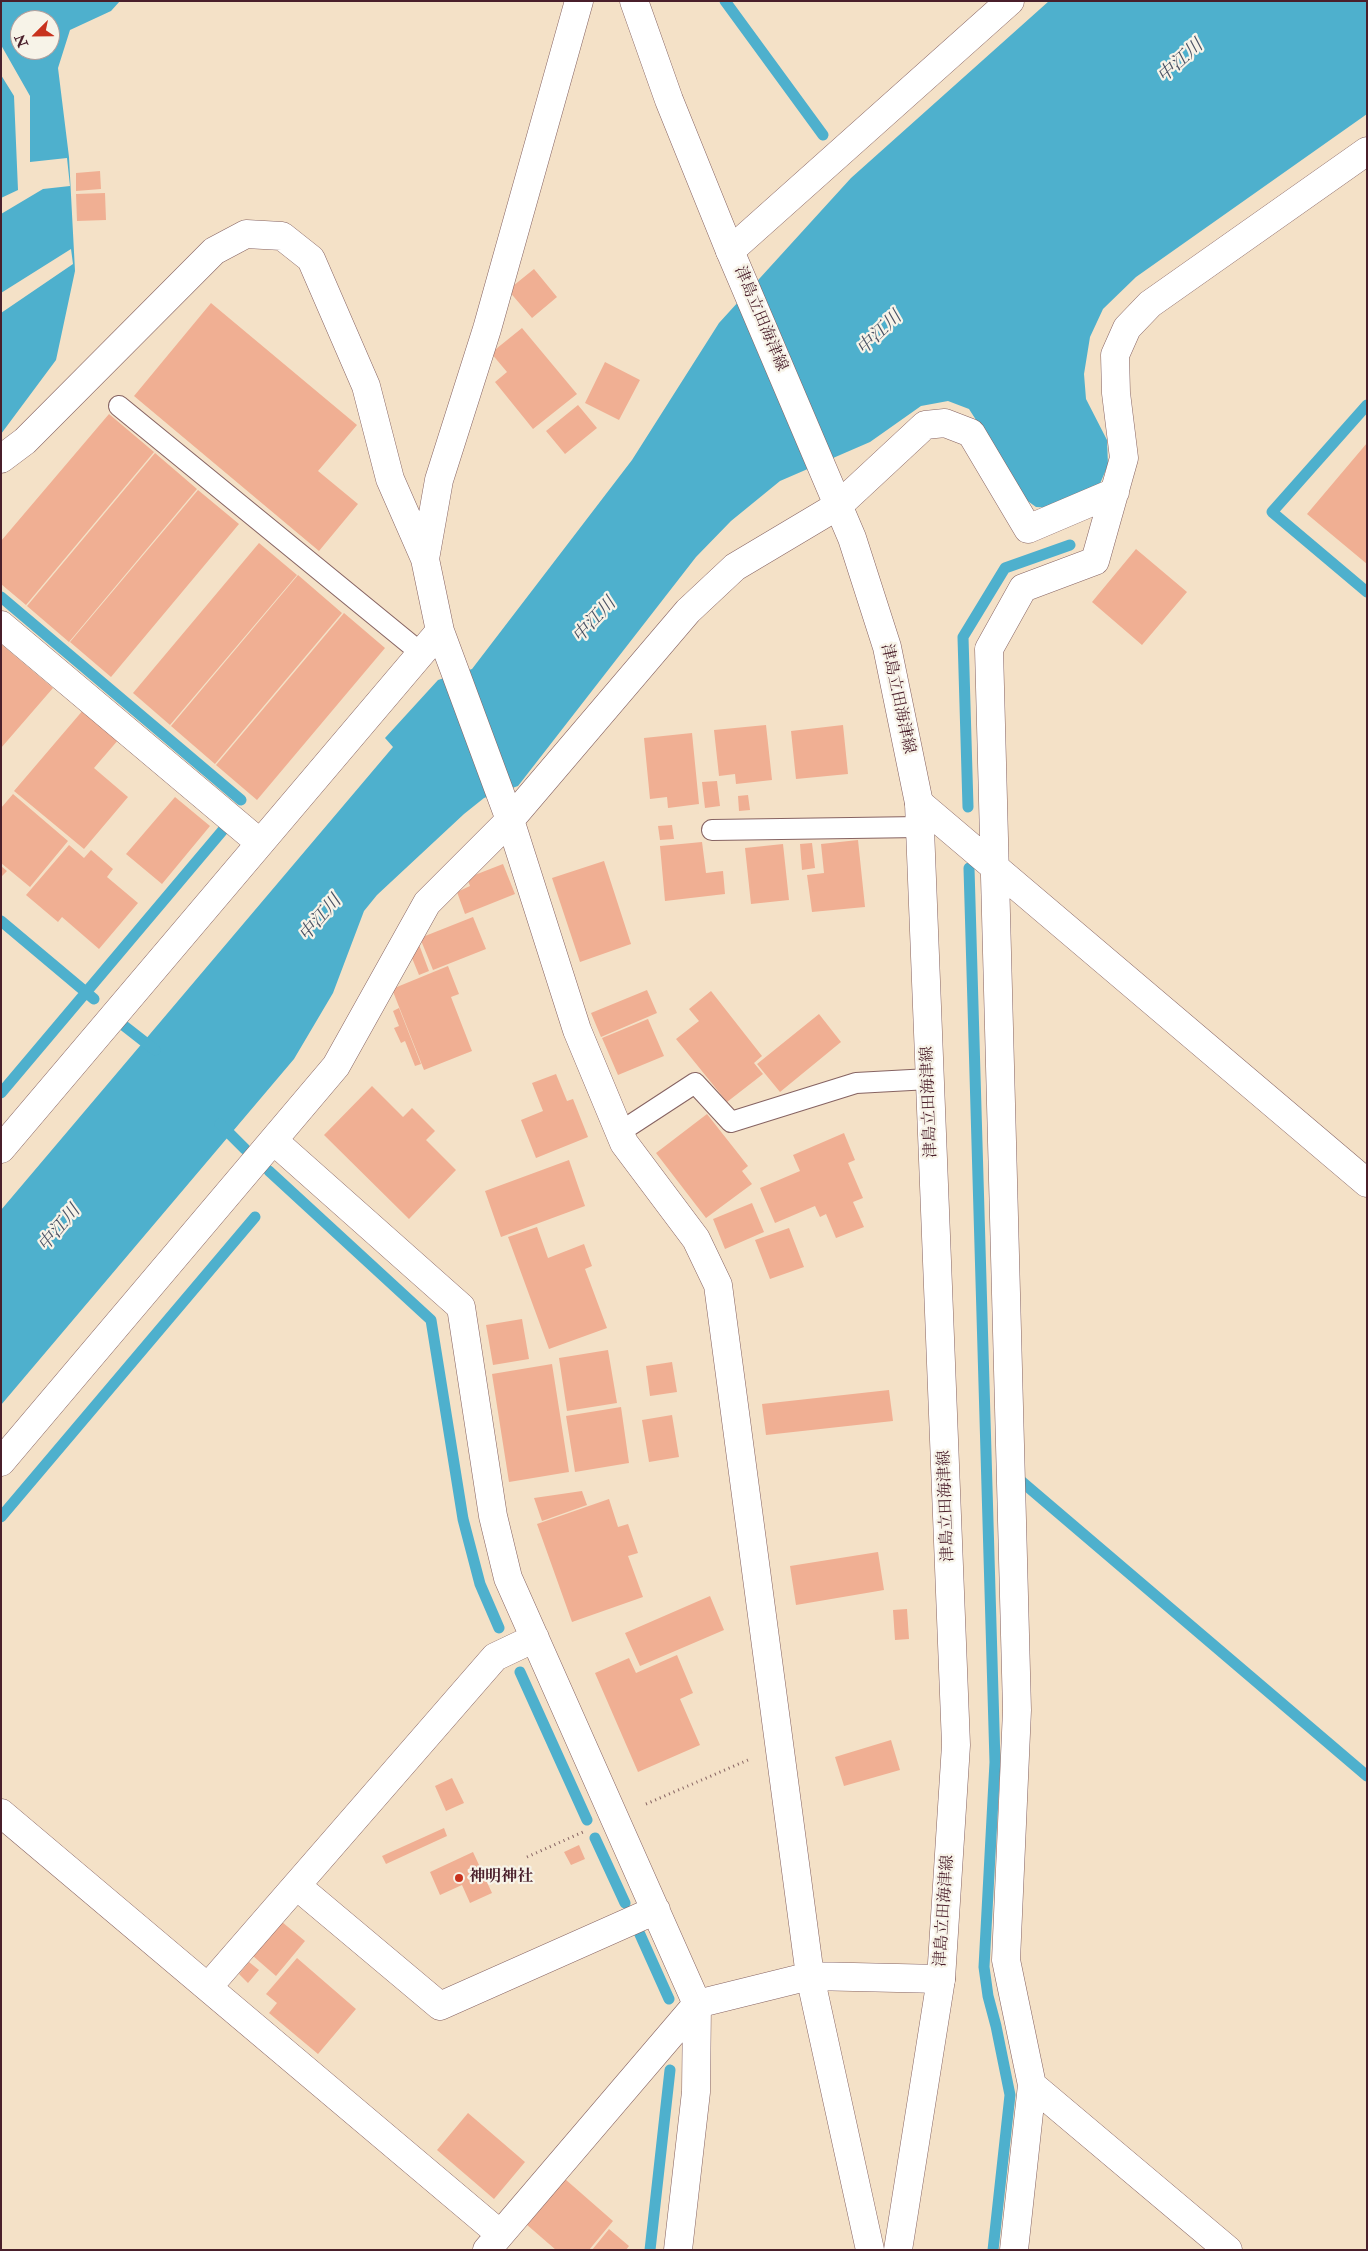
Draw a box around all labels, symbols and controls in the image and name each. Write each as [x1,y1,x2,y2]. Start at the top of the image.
north arrow [10,10,60,60]
text: N [11,32,32,50]
water label: 中江川 [1154,36,1208,88]
street label: 津島立田海津線 [729,264,791,374]
water label: 中江川 [853,307,907,361]
water label: 中江川 [569,594,621,648]
street label: 津島立田海津線 [876,642,918,756]
water label: 中江川 [295,892,347,946]
street label: 津島立田海津線 [918,1046,942,1158]
water label: 中江川 [34,1201,86,1257]
street label: 津島立田海津線 [935,1450,959,1562]
street label: 津島立田海津線 [932,1854,958,1968]
place label: 神明神社 [469,1868,533,1888]
marker: 神明神社 [453,1872,465,1884]

